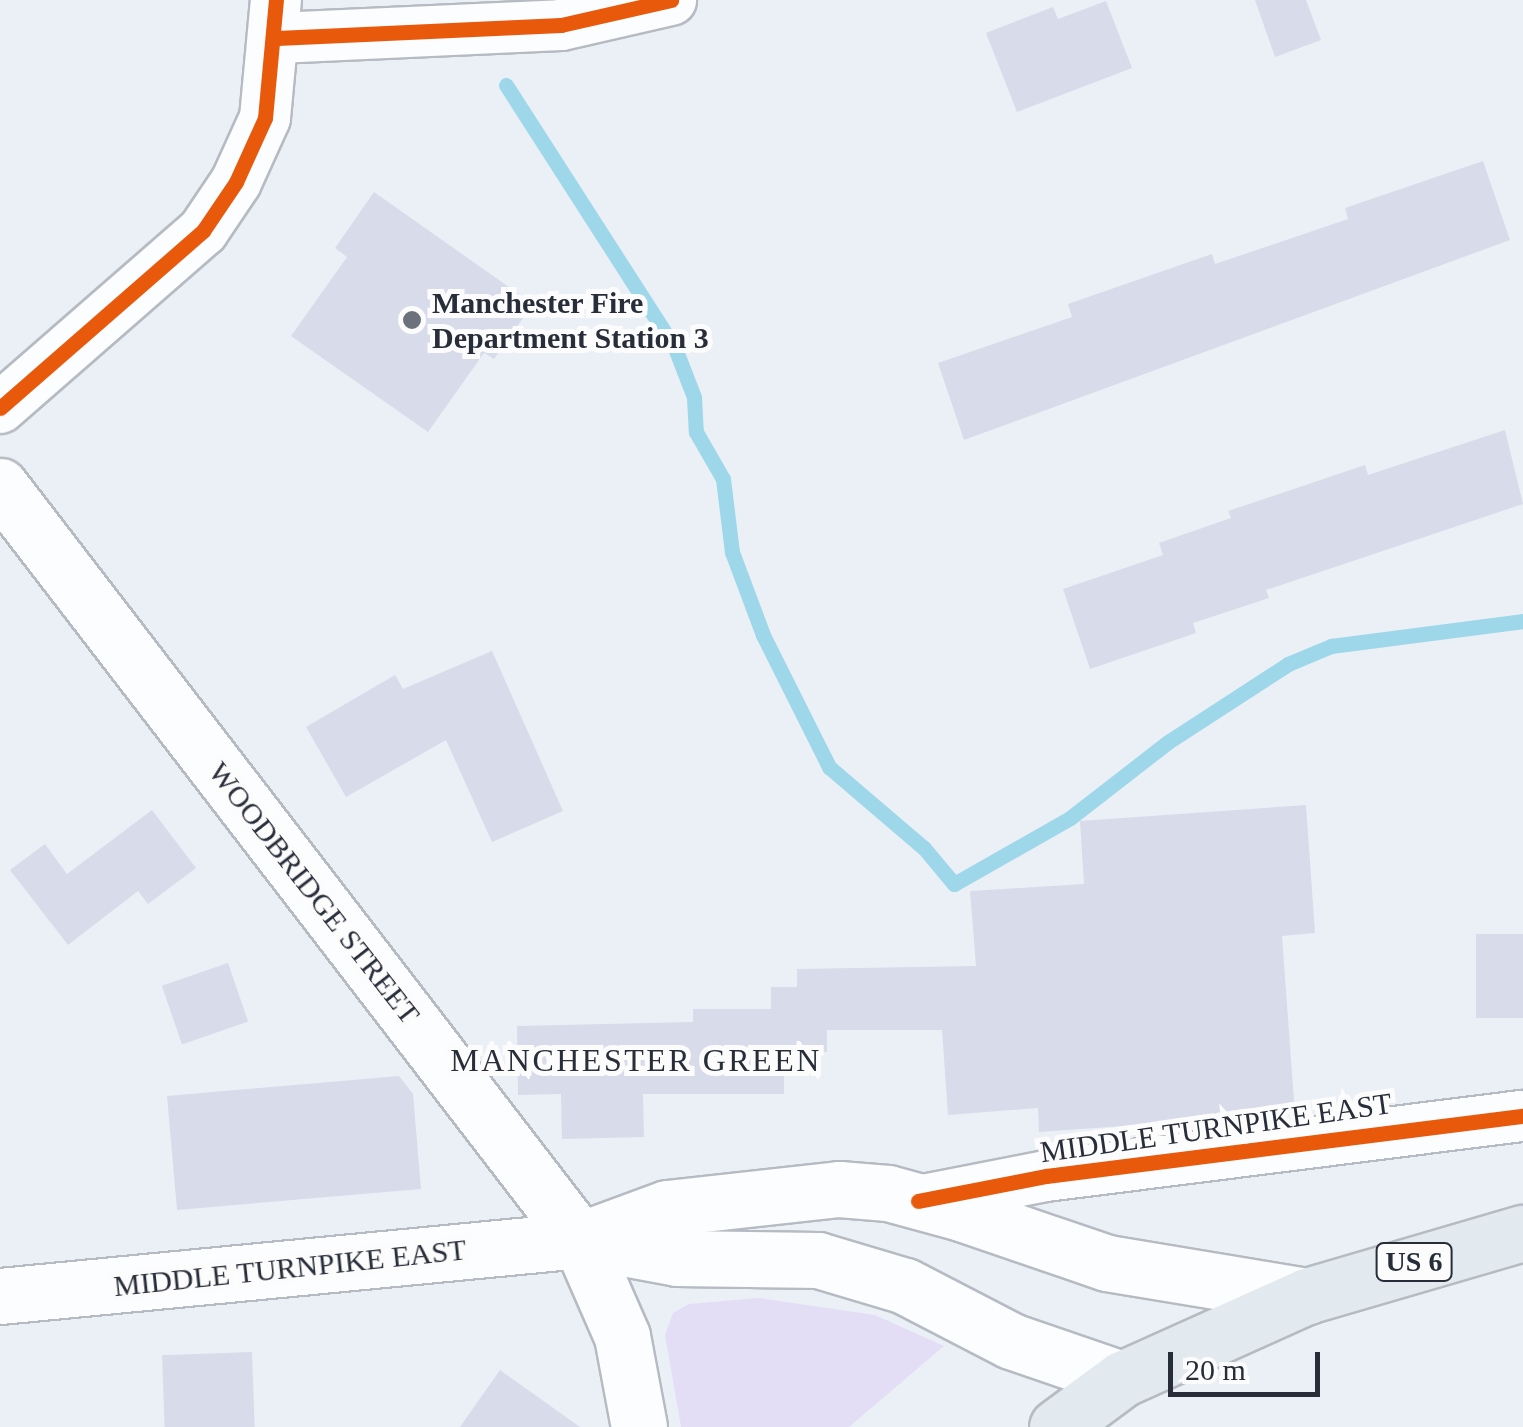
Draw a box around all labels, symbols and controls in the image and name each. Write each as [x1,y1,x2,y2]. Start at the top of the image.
place label: Manchester Fire Department Station 3 [432,285,709,356]
marker: Manchester Fire Department Station 3 [401,309,423,331]
street label: WOODBRIDGE STREET [201,755,427,1031]
district label: MANCHESTER GREEN [450,1041,822,1079]
street label: MIDDLE TURNPIKE EAST [1038,1085,1394,1171]
street label: MIDDLE TURNPIKE EAST [112,1232,468,1304]
road number: US 6 [1374,1239,1454,1285]
scale bar [1173,1332,1326,1394]
text: 20 m [1185,1353,1246,1386]

